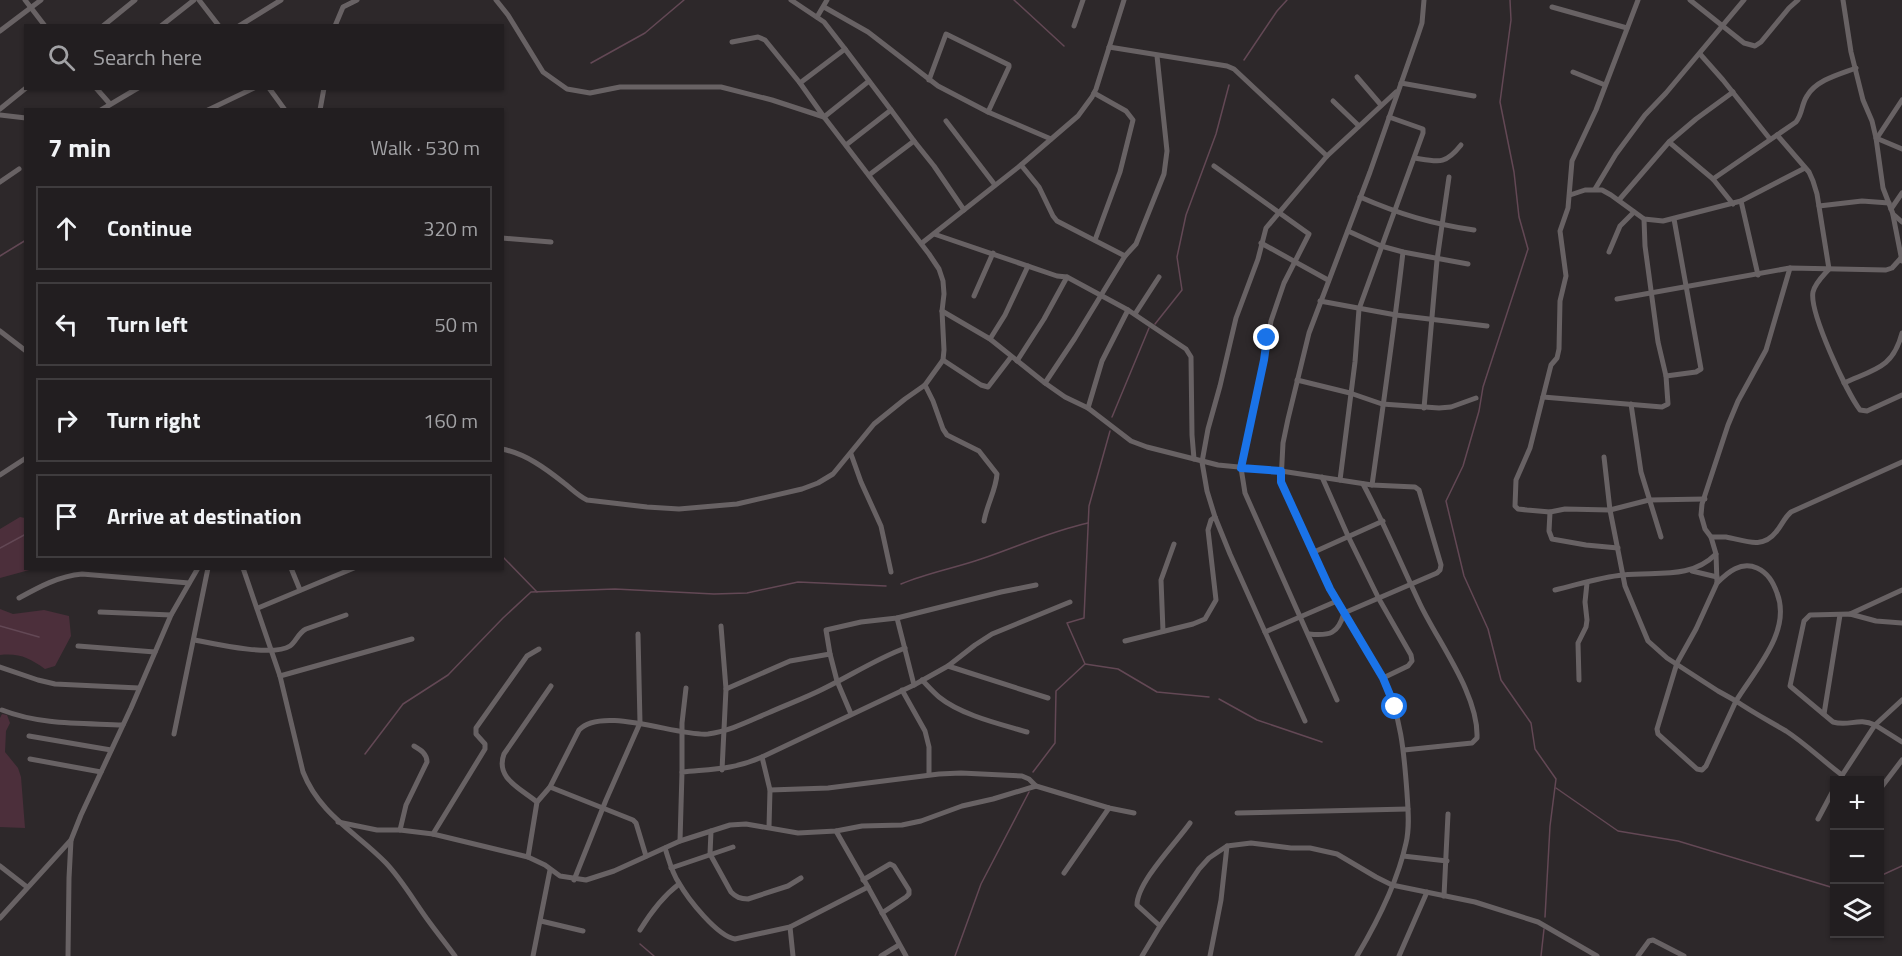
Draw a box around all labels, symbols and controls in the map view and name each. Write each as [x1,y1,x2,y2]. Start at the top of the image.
search box [24,24,504,90]
text: Search here [93,40,202,74]
icon: search [45,41,78,74]
text: 7 min [48,128,111,167]
text: Walk · 530 m [371,132,480,163]
text: Continue [107,211,192,245]
icon: ahead [50,212,83,245]
text: 320 m [423,213,478,244]
text: Turn left [107,307,188,341]
icon: left [50,308,83,341]
text: 50 m [434,309,478,340]
route end [1253,324,1279,350]
text: Turn right [107,403,201,437]
icon: right [50,404,83,437]
text: 160 m [423,405,478,436]
text: Arrive at destination [107,499,302,533]
icon: arrive [50,500,83,533]
route start [1381,693,1407,719]
map controls [1830,776,1884,938]
button: + [1830,776,1884,830]
button: − [1830,830,1884,884]
button: layers [1830,884,1884,938]

